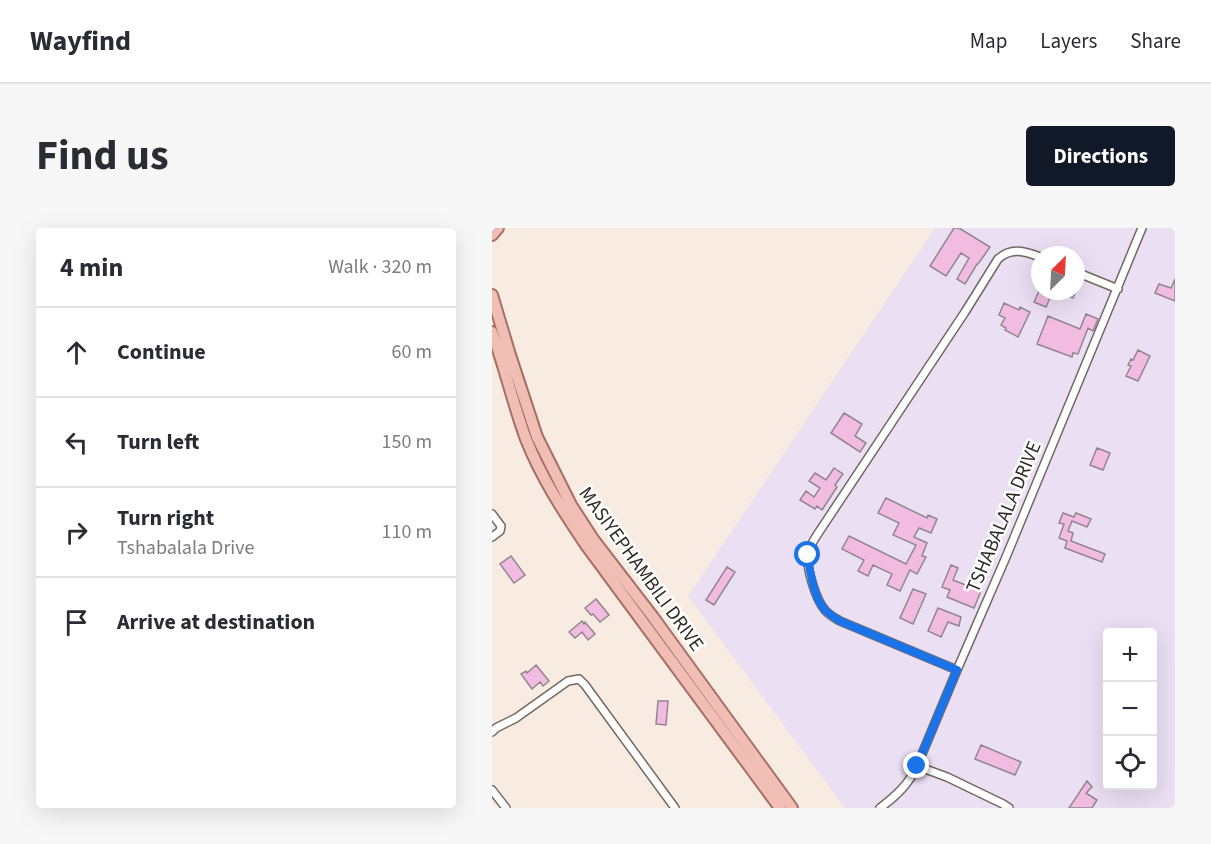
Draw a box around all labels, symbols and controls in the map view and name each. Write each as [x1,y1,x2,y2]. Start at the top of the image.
text: Wayfind [30,21,131,61]
text: Map [970,26,1007,56]
text: Layers [1040,26,1097,56]
text: Share [1130,26,1181,56]
text: Find us [36,126,169,186]
button: Directions [1026,126,1175,186]
north arrow [1031,246,1085,300]
text: 4 min [60,249,123,286]
text: Walk · 320 m [328,253,432,281]
icon: ahead [60,336,93,369]
text: Continue [117,336,206,368]
text: 60 m [392,338,432,366]
icon: left [60,426,93,459]
text: Turn left [117,426,199,458]
text: 150 m [382,428,432,456]
street label: TSHABALALA DRIVE [959,437,1049,597]
street label: MASIYEPHAMBILI DRIVE [572,481,710,657]
text: Turn right [117,502,214,534]
icon: right [60,516,93,549]
text: 110 m [382,518,432,546]
text: Tshabalala Drive [117,534,254,562]
route start [794,541,820,567]
icon: arrive [60,606,93,639]
text: Arrive at destination [117,606,315,638]
map controls [1103,628,1157,790]
button: + [1103,628,1157,682]
button: − [1103,682,1157,736]
button: locate [1103,736,1157,790]
route end [903,752,929,778]

